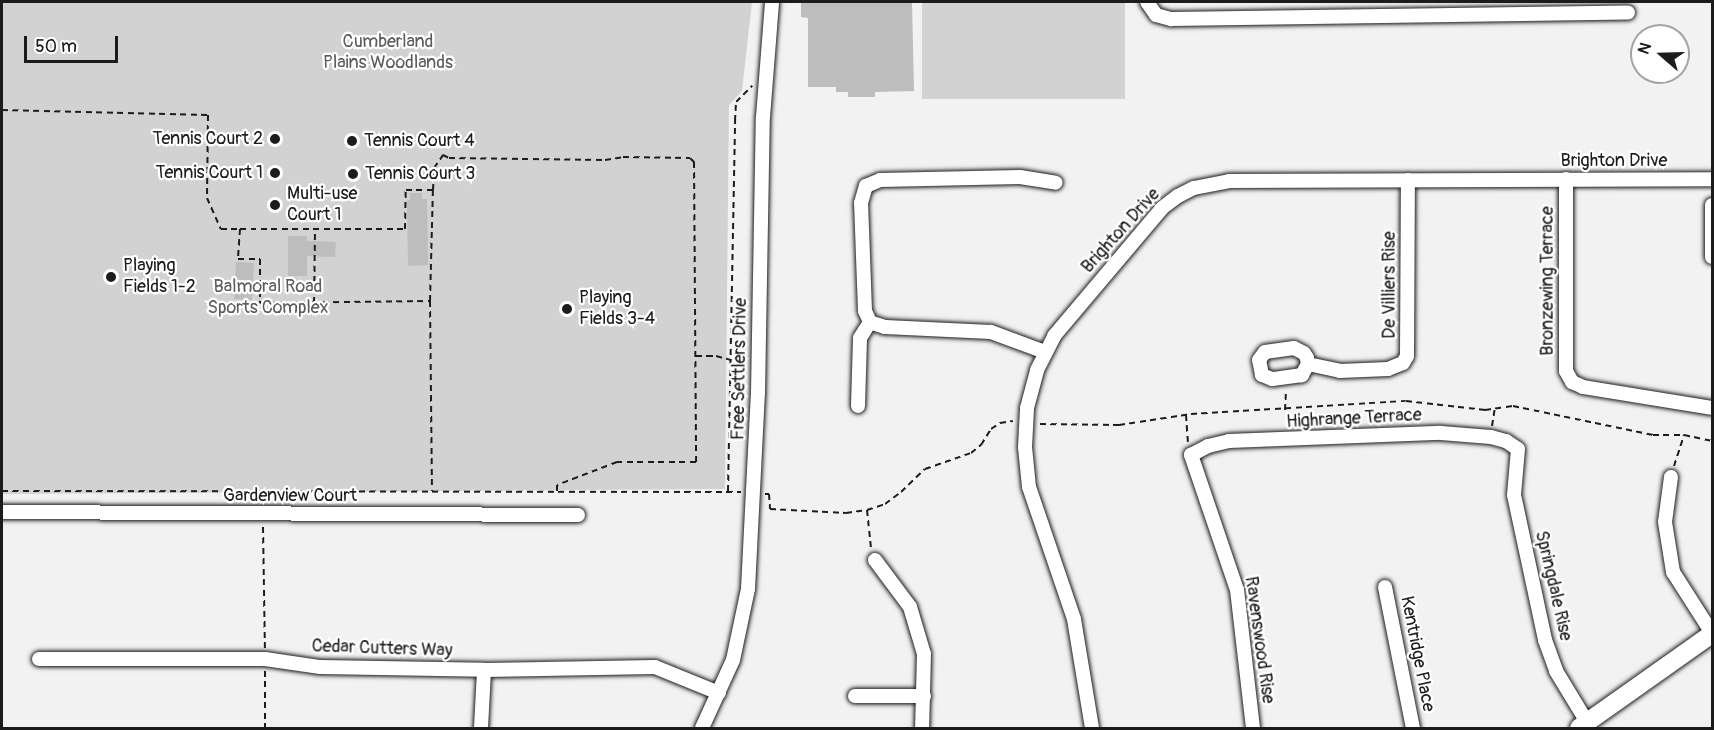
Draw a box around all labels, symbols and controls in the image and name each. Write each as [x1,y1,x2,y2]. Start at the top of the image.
scale bar [27,24,122,62]
north arrow [1630,24,1690,84]
park label: Cumberland Plains Woodlands [323,32,453,74]
text: 50 m [35,35,77,58]
text: N [1634,40,1656,57]
place label: Tennis Court 2 [153,128,263,150]
place label: Tennis Court 4 [364,130,475,152]
marker: Tennis Court 2 [268,132,282,146]
marker: Tennis Court 4 [345,134,359,148]
street label: Brighton Drive [1561,150,1667,172]
place label: Tennis Court 1 [156,162,263,184]
place label: Tennis Court 3 [365,163,475,185]
marker: Tennis Court 1 [268,166,282,180]
marker: Tennis Court 3 [346,167,360,181]
place label: Multi-use Court 1 [287,184,357,226]
street label: Brighton Drive [1077,184,1165,278]
marker: Multi-use Court 1 [268,198,282,212]
street label: Bronzewing Terrace [1537,206,1559,356]
street label: De Villiers Rise [1379,231,1401,339]
place label: Playing Fields 1-2 [123,256,196,298]
marker: Playing Fields 1-2 [104,270,118,284]
park label: Balmoral Road Sports Complex [207,277,329,320]
place label: Playing Fields 3-4 [579,288,655,330]
street label: Free Settlers Drive [728,298,752,440]
marker: Playing Fields 3-4 [560,302,574,316]
street label: Highrange Terrace [1286,405,1422,433]
street label: Gardenview Court [223,485,357,507]
street label: Springdale Rise [1530,529,1576,643]
street label: Ravenswood Rise [1239,575,1279,705]
street label: Kentridge Place [1395,594,1439,714]
street label: Cedar Cutters Way [311,636,453,662]

